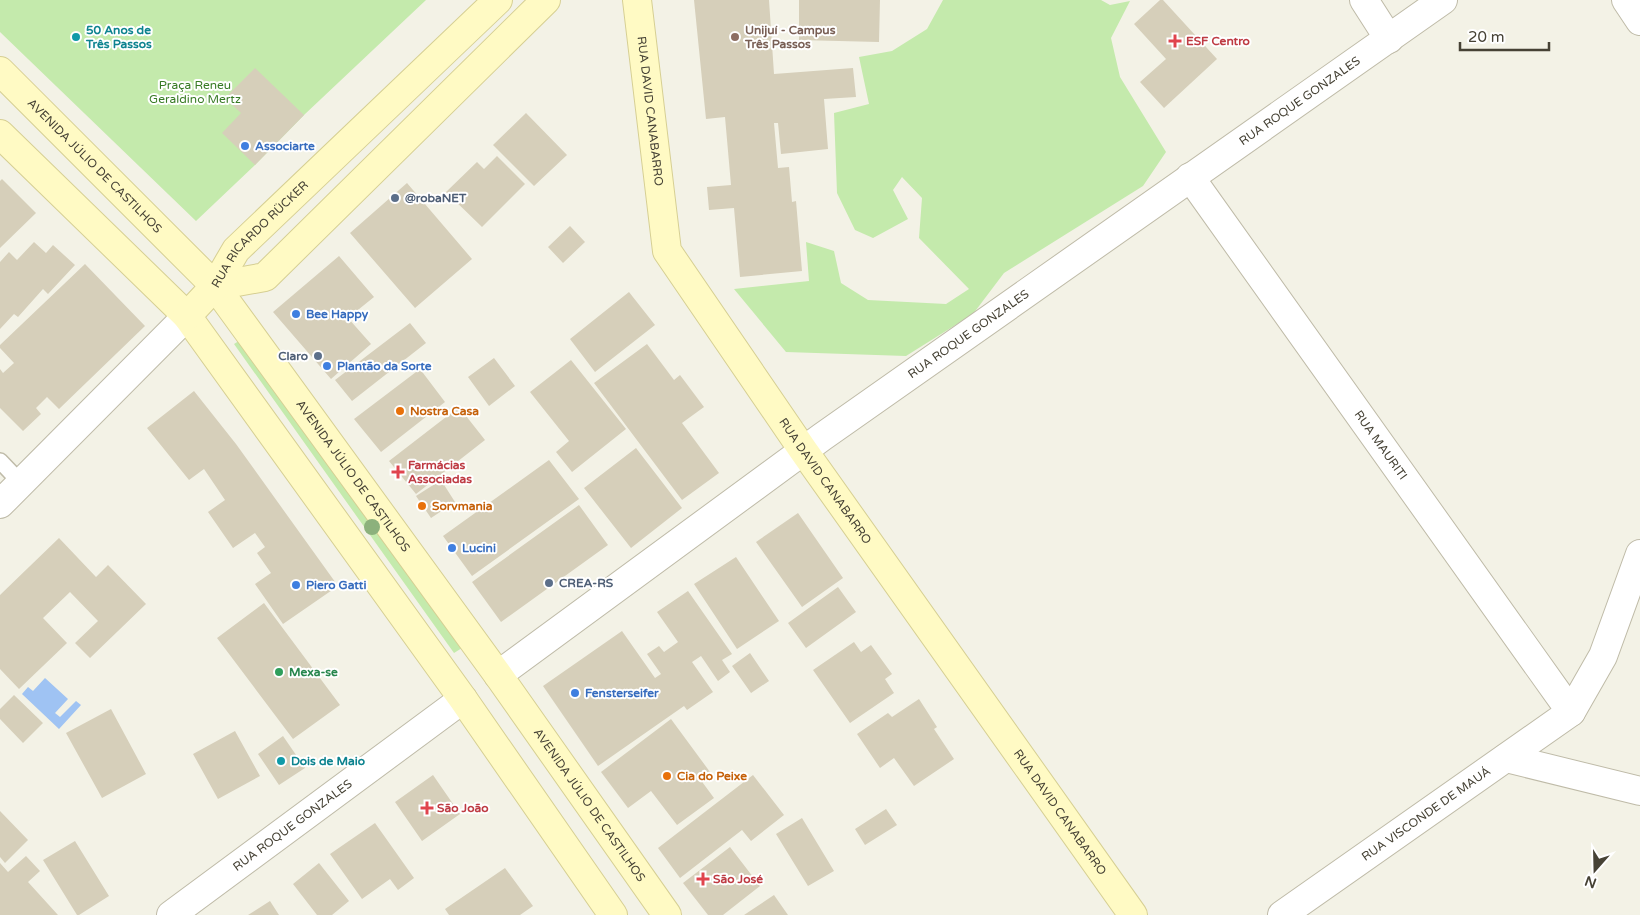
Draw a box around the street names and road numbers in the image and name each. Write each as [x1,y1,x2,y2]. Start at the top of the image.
street label: RUA DAVID CANABARRO [634,36,666,187]
street label: RUA ROQUE GONZALES [1236,54,1363,148]
street label: AVENIDA JÚLIO DE CASTILHOS [25,96,165,236]
street label: RUA RICARDO RÜCKER [209,178,311,290]
street label: RUA ROQUE GONZALES [905,287,1031,381]
street label: AVENIDA JÚLIO DE CASTILHOS [293,397,413,555]
street label: RUA MAURITI [1351,408,1410,482]
street label: RUA DAVID CANABARRO [776,415,875,547]
street label: AVENIDA JÚLIO DE CASTILHOS [531,726,648,884]
street label: RUA DAVID CANABARRO [1011,747,1110,878]
street label: RUA VISCONDE DE MAUÁ [1359,764,1493,864]
street label: RUA ROQUE GONZALES [230,777,355,874]

